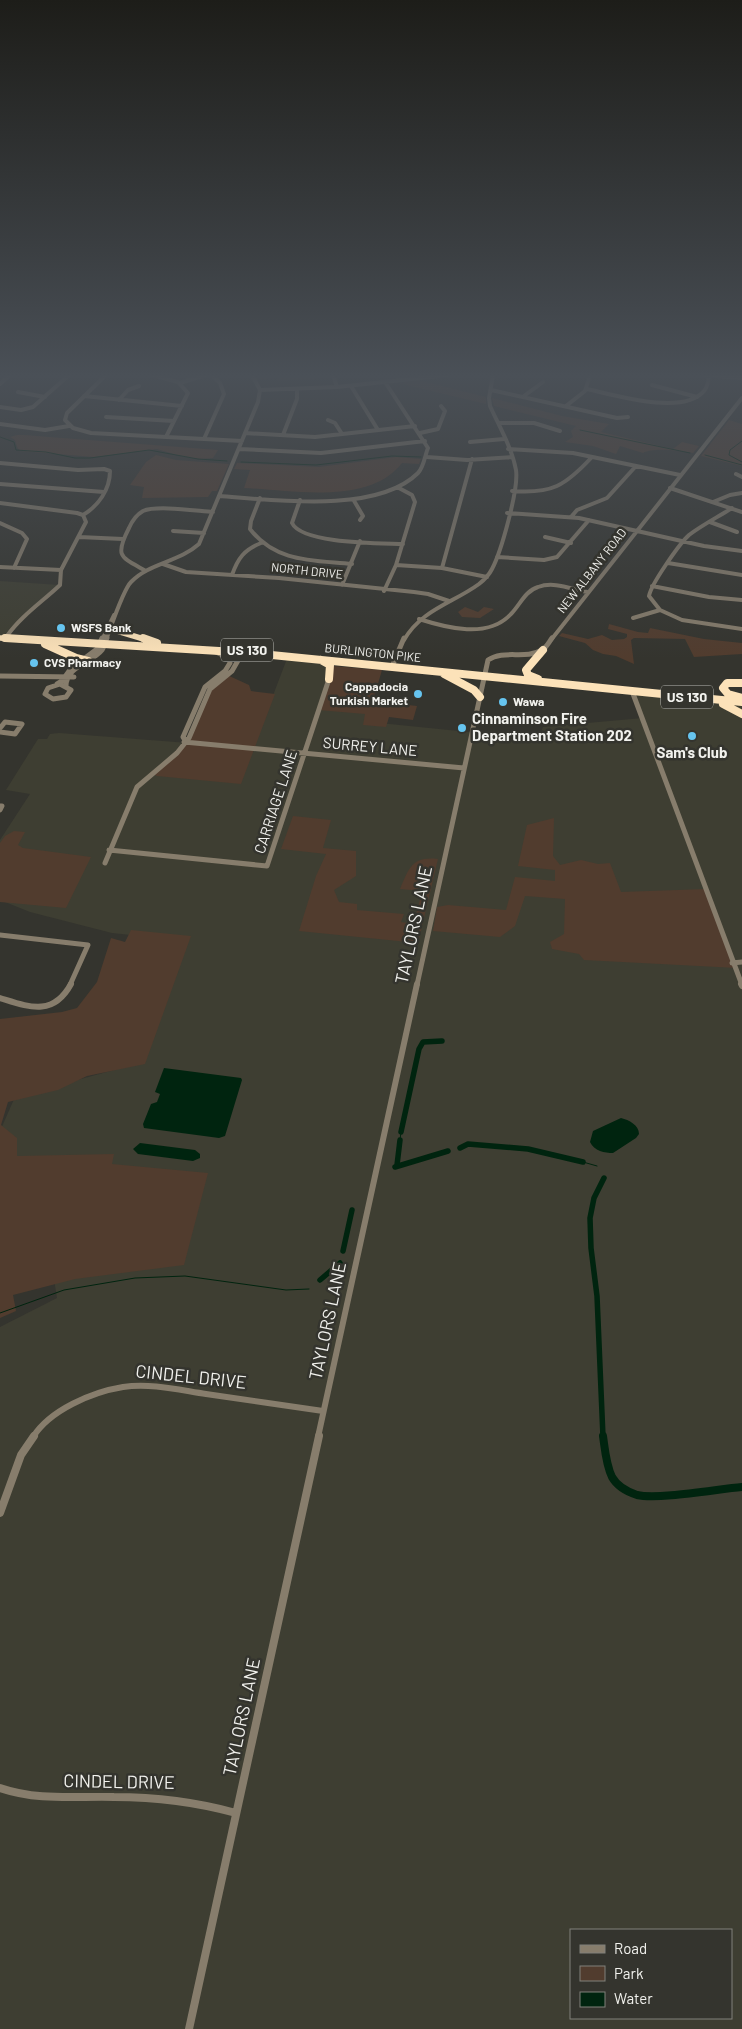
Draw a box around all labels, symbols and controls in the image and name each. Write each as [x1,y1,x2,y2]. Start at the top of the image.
street label: NEW ALBANY ROAD [554,525,629,616]
street label: NORTH DRIVE [271,559,344,581]
place label: WSFS Bank [71,620,132,634]
marker: WSFS Bank [55,622,67,634]
road number: US 130 [221,638,273,662]
street label: BURLINGTON PIKE [324,640,422,664]
place label: CVS Pharmacy [44,655,121,669]
marker: CVS Pharmacy [28,657,40,669]
place label: Cappadocia Turkish Market [330,679,408,707]
road number: US 130 [661,686,713,709]
marker: Cappadocia Turkish Market [412,688,424,700]
place label: Wawa [513,694,544,708]
marker: Wawa [497,696,509,708]
place label: Cinnaminson Fire Department Station 202 [472,709,632,744]
marker: Cinnaminson Fire Department Station 202 [456,722,468,734]
marker: Sam's Club [686,730,698,742]
street label: SURREY LANE [322,733,418,759]
place label: Sam's Club [657,743,727,761]
street label: CARRIAGE LANE [250,748,300,856]
street label: TAYLORS LANE [390,864,436,986]
street label: TAYLORS LANE [304,1260,350,1382]
street label: CINDEL DRIVE [135,1359,248,1393]
street label: TAYLORS LANE [218,1656,264,1778]
street label: CINDEL DRIVE [63,1769,175,1793]
legend [570,1929,732,2019]
text: Road [614,1939,647,1957]
text: Park [614,1964,644,1982]
text: Water [614,1989,653,2007]

